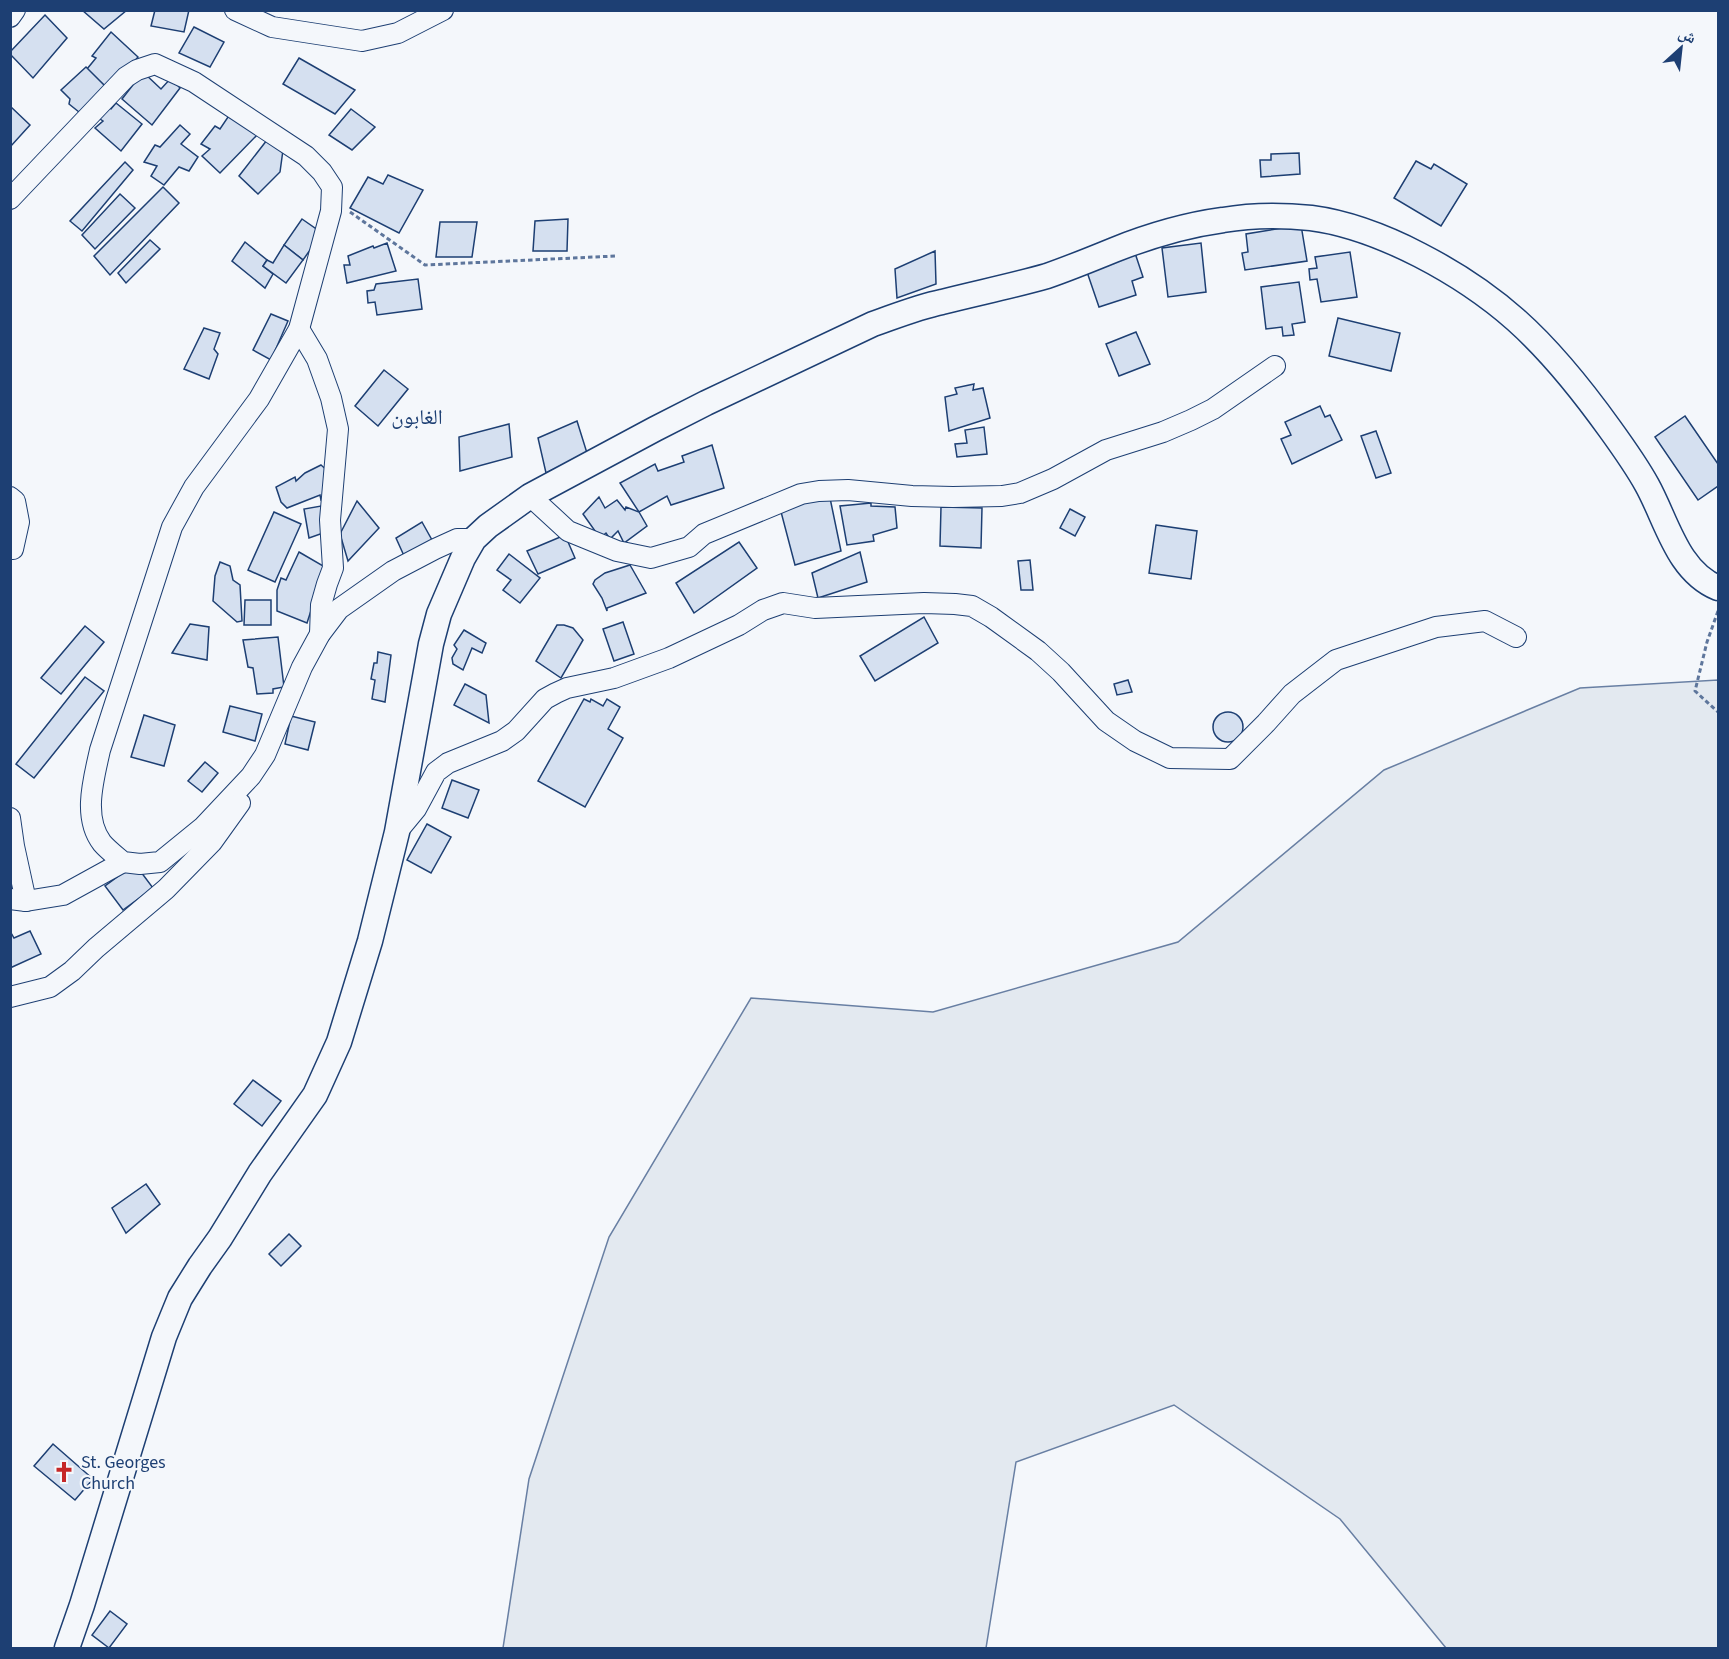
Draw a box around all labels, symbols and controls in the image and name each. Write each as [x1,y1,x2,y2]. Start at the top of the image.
north arrow [1651,18,1711,78]
text: ش [1675,22,1700,49]
district label: الغابون [391,402,443,432]
place label: St. Georges Church [81,1450,166,1496]
church icon: St. Georges Church [52,1460,76,1484]

